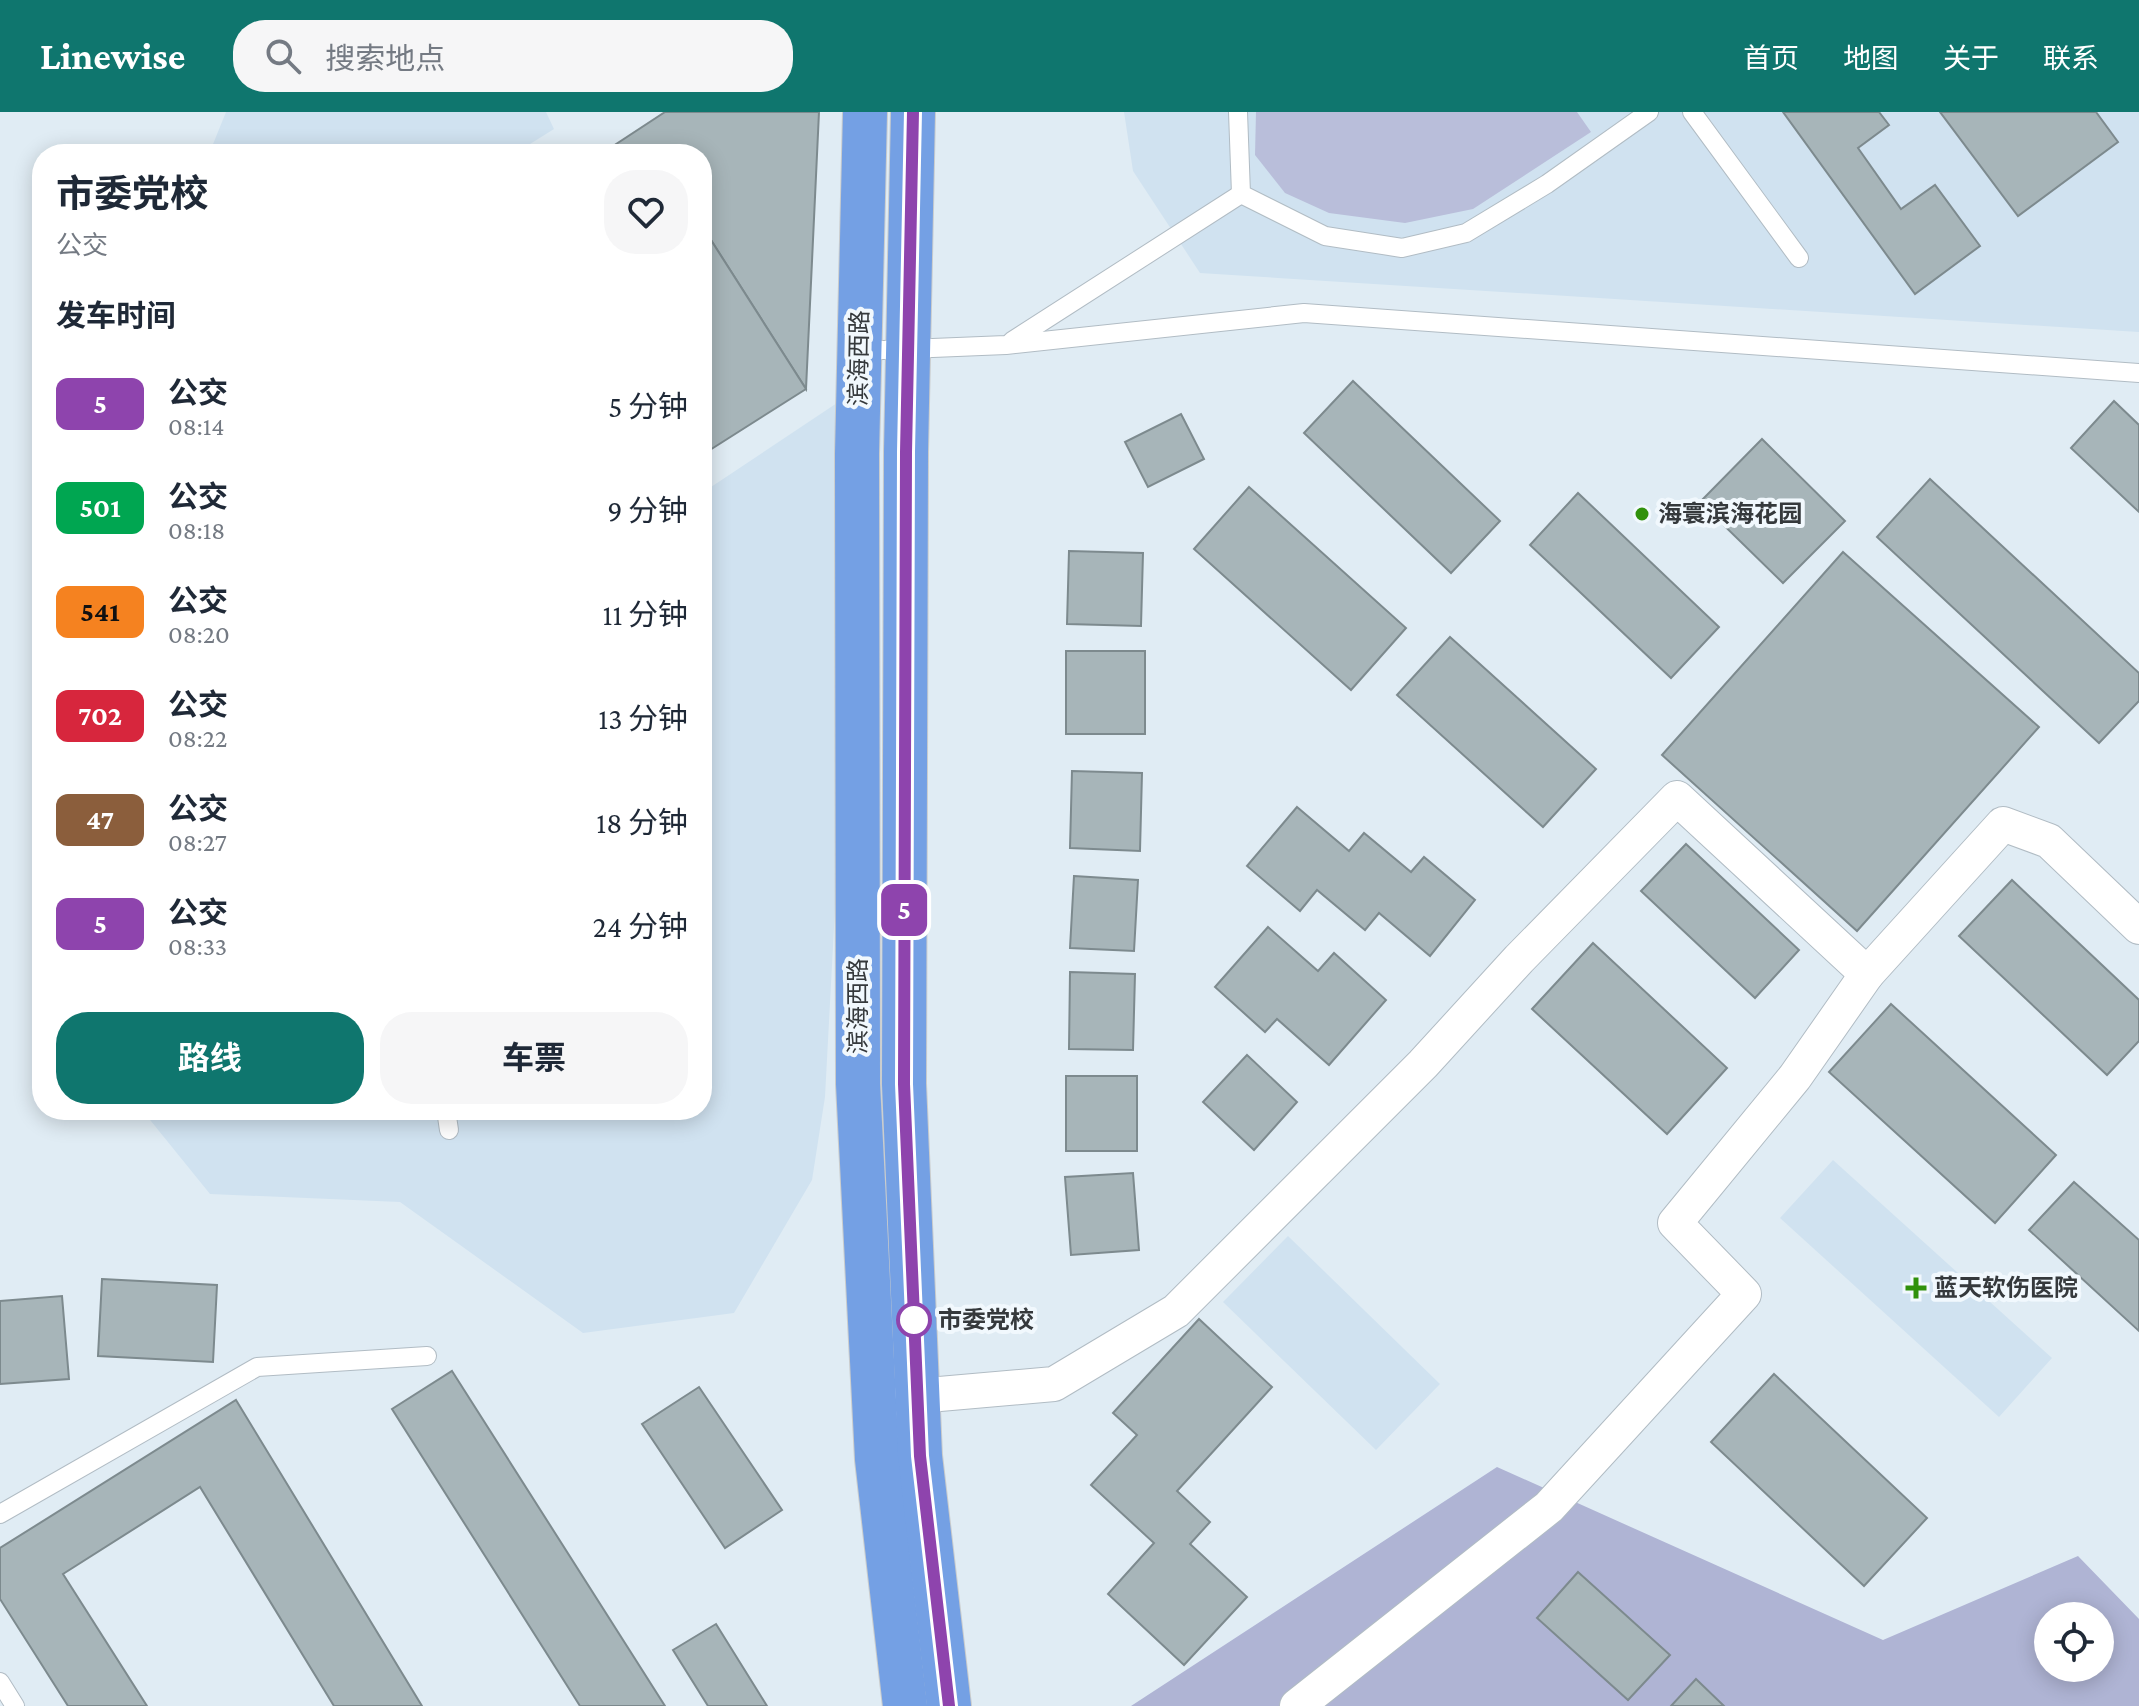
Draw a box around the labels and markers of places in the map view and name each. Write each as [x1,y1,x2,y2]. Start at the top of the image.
place label: 海寰滨海花园 [1658,500,1802,527]
marker: 海寰滨海花园 [1633,505,1651,523]
place label: 蓝天软伤医院 [1934,1274,2078,1301]
marker: 蓝天软伤医院 [1905,1277,1927,1299]
marker: 市委党校 [897,1303,931,1337]
place label: 市委党校 [938,1306,1034,1333]

